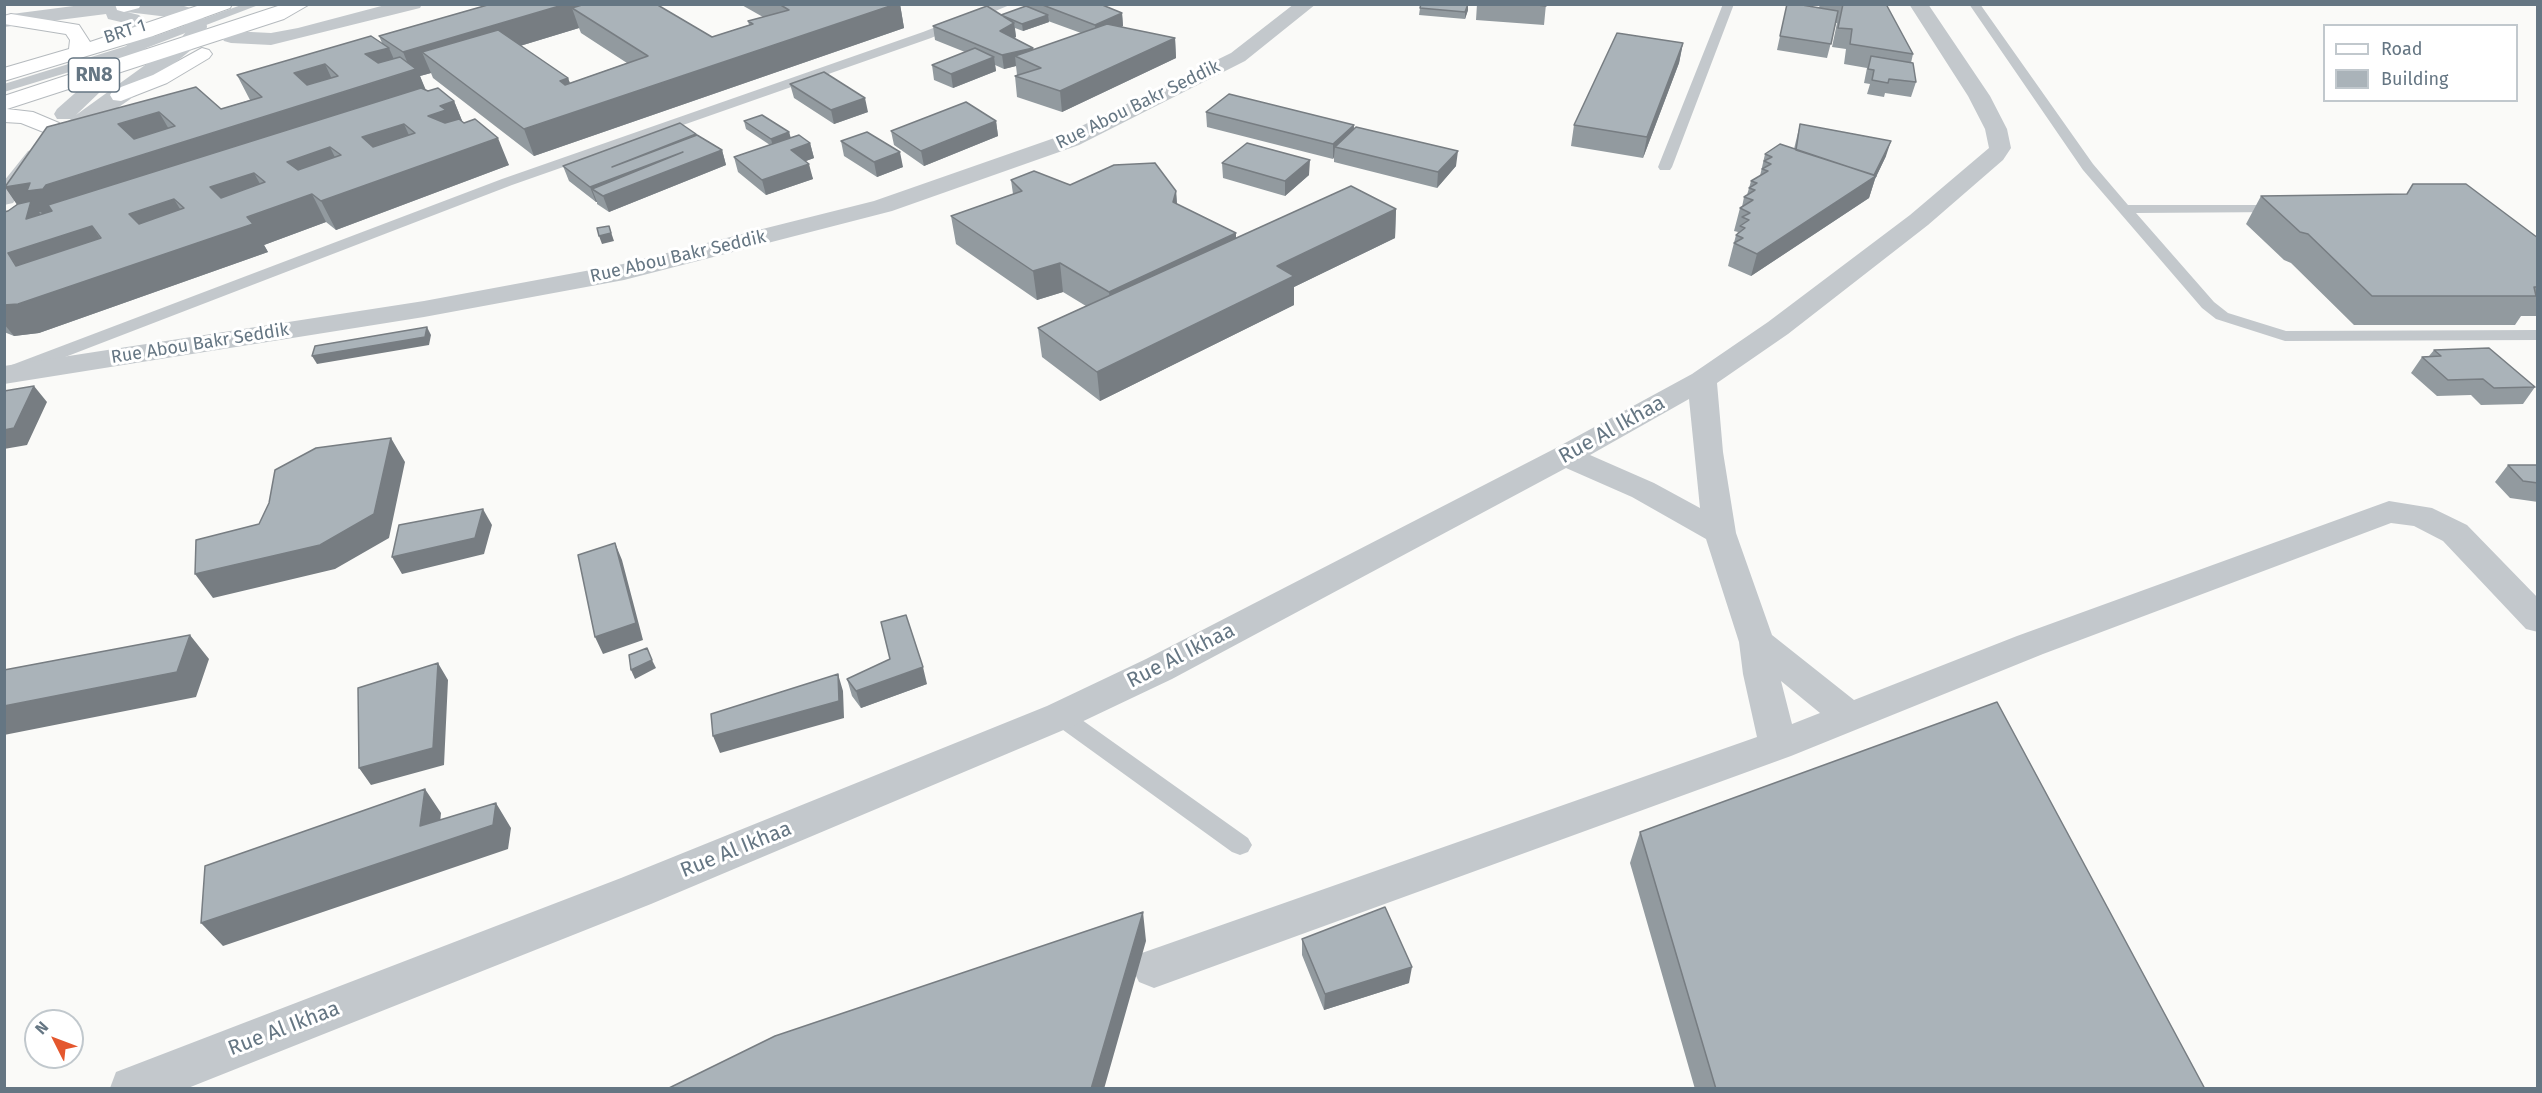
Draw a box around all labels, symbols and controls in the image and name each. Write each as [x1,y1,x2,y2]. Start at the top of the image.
street label: BRT 1 [101,15,149,49]
legend [2323,24,2518,102]
text: Road [2381,38,2423,60]
street label: Rue Abou Bakr Seddik [1052,56,1224,154]
road number: RN8 [68,58,119,92]
text: Building [2381,68,2448,90]
street label: Rue Abou Bakr Seddik [588,226,768,288]
street label: Rue Abou Bakr Seddik [110,319,290,369]
street label: Rue Al Ikhaa [1554,390,1670,470]
street label: Rue Al Ikhaa [1123,618,1239,694]
street label: Rue Al Ikhaa [677,816,795,884]
street label: Rue Al Ikhaa [225,996,343,1062]
north arrow [24,1009,84,1069]
text: N [31,1018,52,1038]

